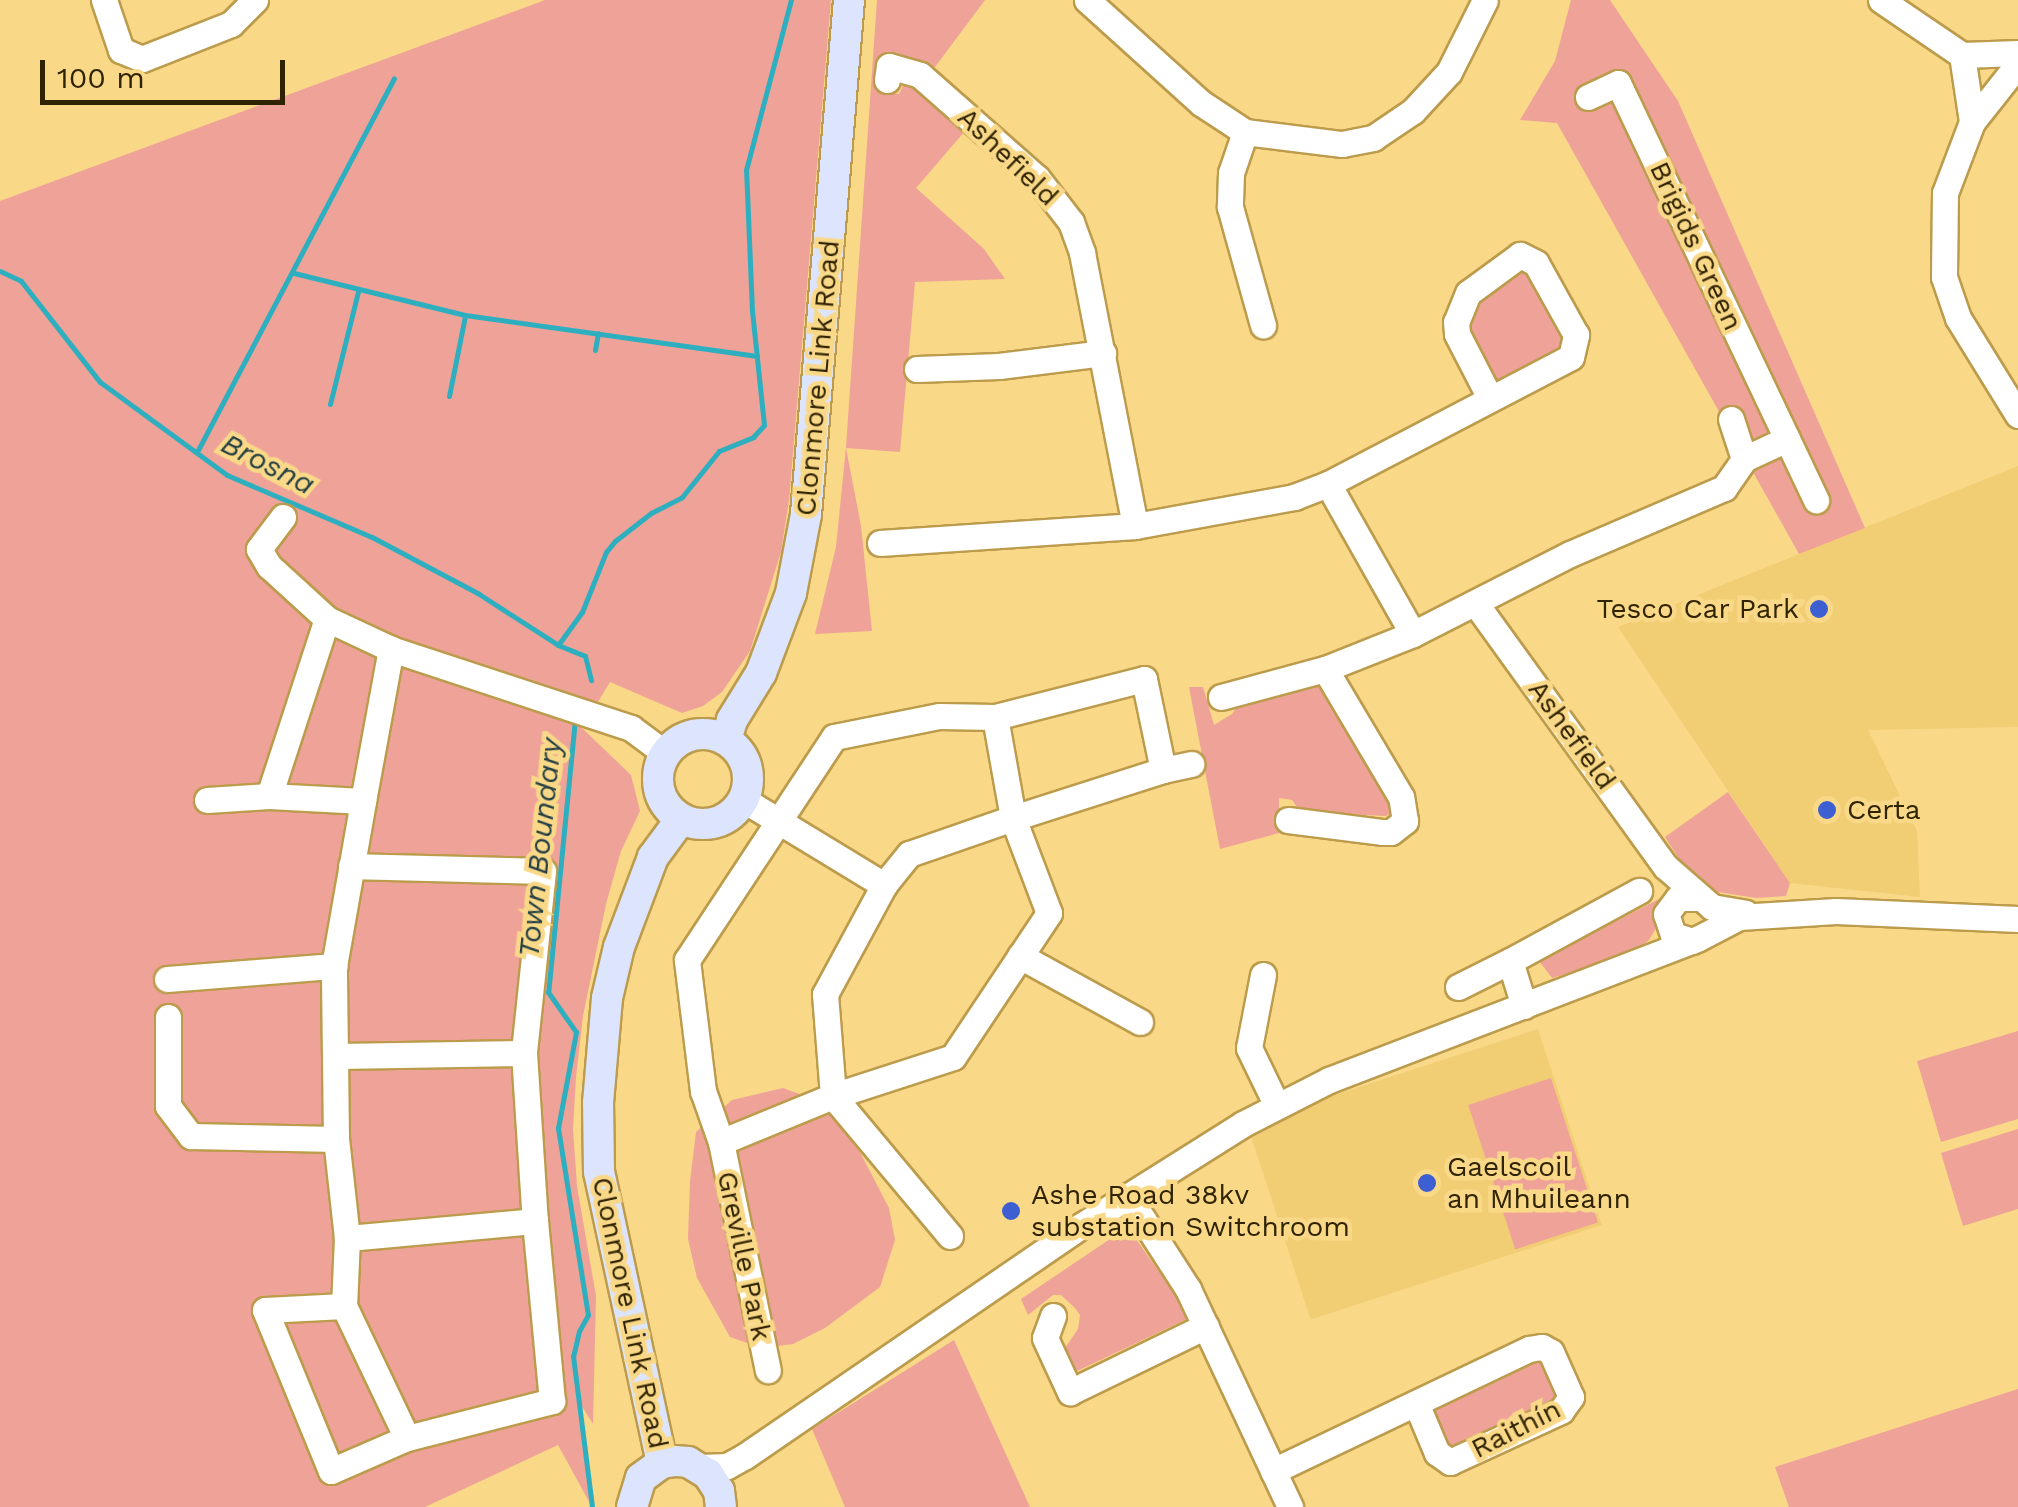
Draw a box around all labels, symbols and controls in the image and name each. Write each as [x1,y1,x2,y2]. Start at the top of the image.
scale bar [45,40,290,102]
text: 100 m [57,60,145,95]
street label: Ashefield [951,101,1065,213]
street label: Brigids Green [1642,156,1750,336]
street label: Clonmore Link Road [789,238,847,518]
water label: Brosna [215,425,321,503]
place label: Tesco Car Park [1596,592,1799,626]
marker: Tesco Car Park [1808,598,1830,620]
street label: Ashefield [1521,674,1623,796]
water label: Town Boundary [511,737,569,959]
place label: Certa [1847,793,1921,827]
marker: Certa [1816,799,1838,821]
place label: Gaelscoil an Mhuileann [1447,1150,1631,1216]
street label: Greville Park [710,1168,778,1344]
marker: Gaelscoil an Mhuileann [1416,1172,1438,1194]
street label: Clonmore Link Road [585,1174,675,1452]
place label: Ashe Road 38kv substation Switchroom [1031,1178,1350,1244]
marker: Ashe Road 38kv substation Switchroom [1000,1200,1022,1222]
street label: Raithín [1466,1392,1566,1466]

